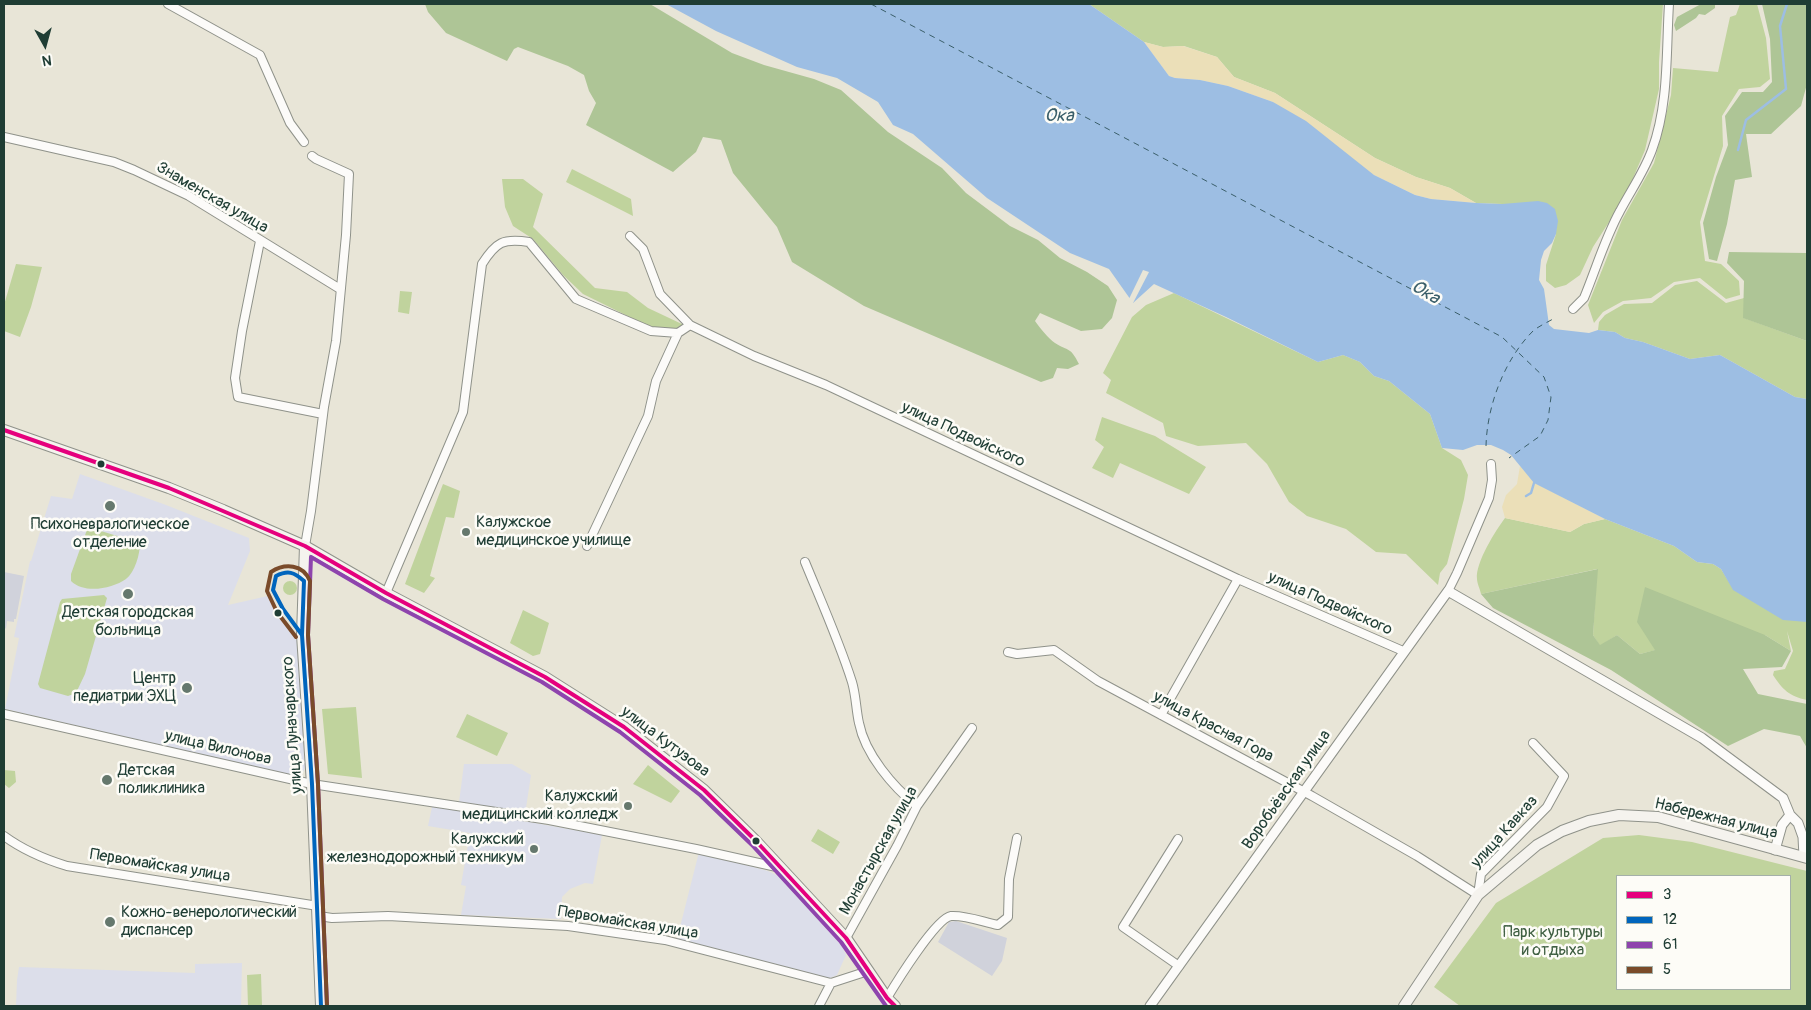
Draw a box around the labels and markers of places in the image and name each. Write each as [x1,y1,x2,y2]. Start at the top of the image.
unlabelled marker [96,459,106,469]
marker: Психоневралогическое отделение [103,499,117,513]
place label: Калужское медицинское училище [476,513,631,551]
place label: Психоневралогическое отделение [31,515,189,553]
marker: Калужское медицинское училище [460,526,472,538]
marker: Детская городская больница [121,587,135,601]
place label: Детская городская больница [62,603,194,641]
unlabelled marker [273,608,283,618]
place label: Центр педиатрии ЭХЦ [73,669,176,707]
marker: Центр педиатрии ЭХЦ [180,681,194,695]
place label: Детская поликлиника [118,761,205,799]
marker: Детская поликлиника [100,773,114,787]
place label: Калужский медицинский колледж [462,787,618,825]
marker: Калужский медицинский колледж [622,800,634,812]
place label: Калужский железнодорожный техникум [327,830,524,868]
unlabelled marker [751,836,761,846]
marker: Калужский железнодорожный техникум [528,843,540,855]
place label: Кожно-венерологический диспансер [121,903,297,941]
marker: Кожно-венерологический диспансер [103,915,117,929]

